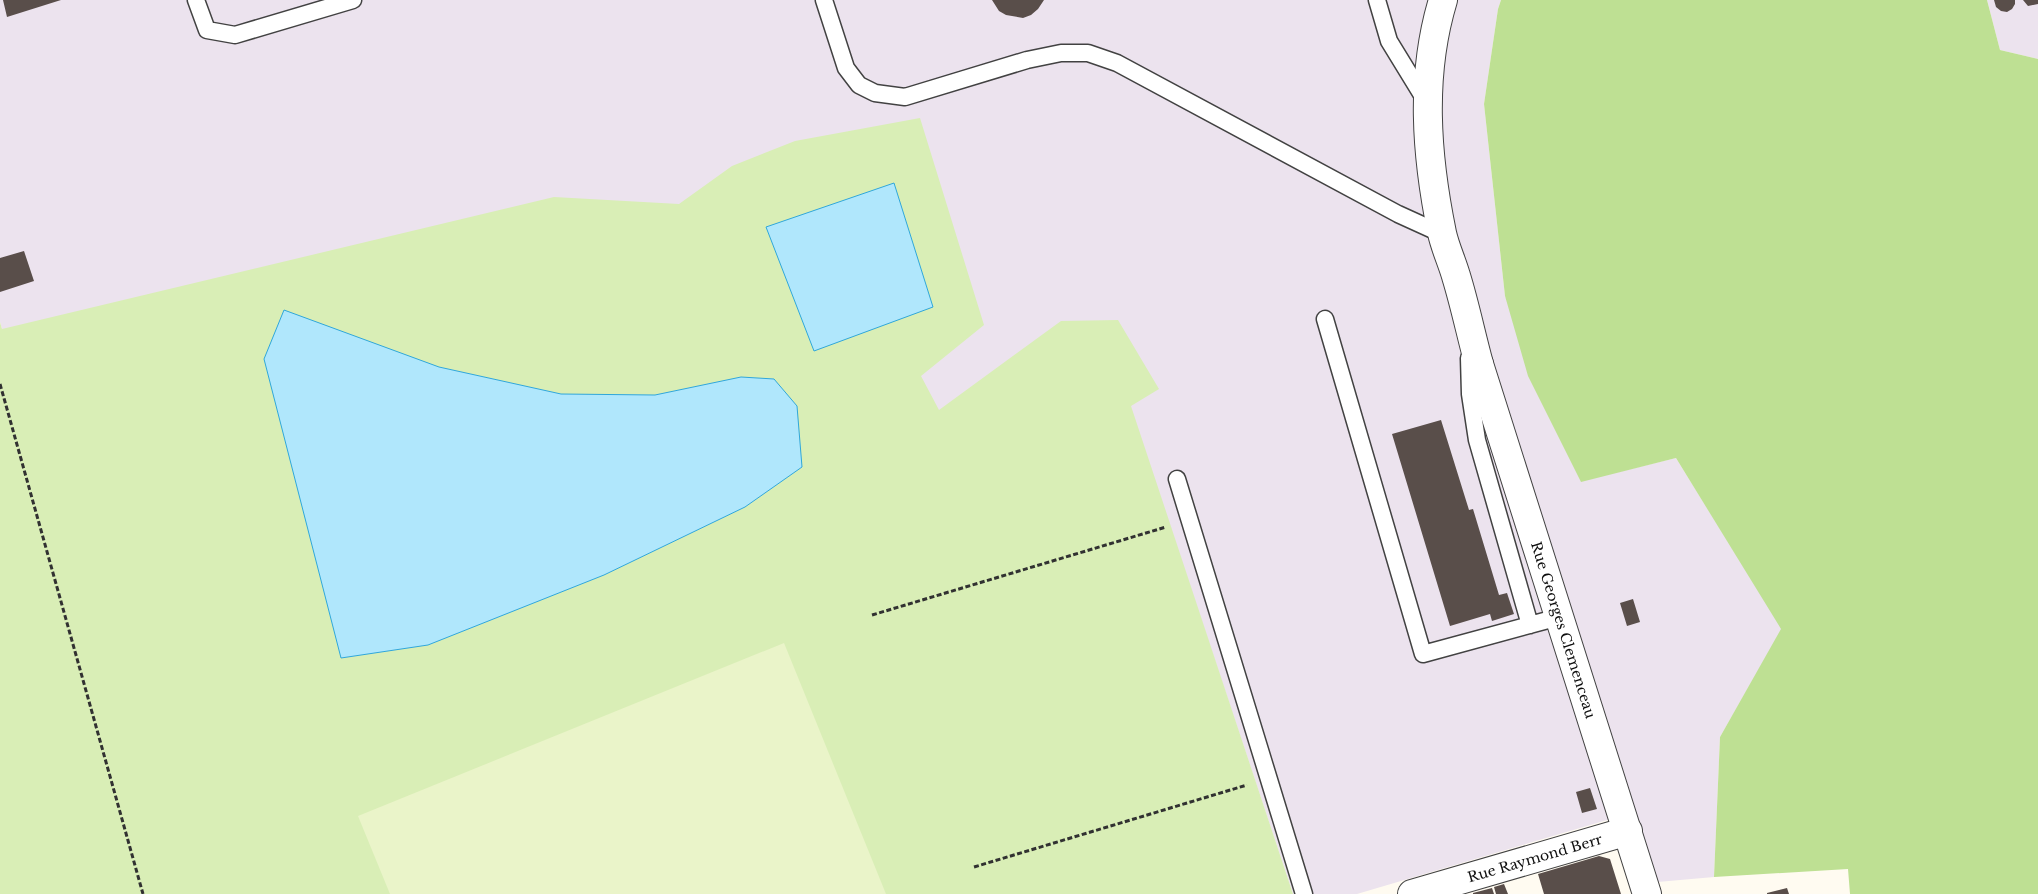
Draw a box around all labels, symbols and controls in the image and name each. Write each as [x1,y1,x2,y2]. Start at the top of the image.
street label: Rue Georges Clemenceau [1527,539,1600,721]
street label: Rue Raymond Berr [1465,830,1605,886]

